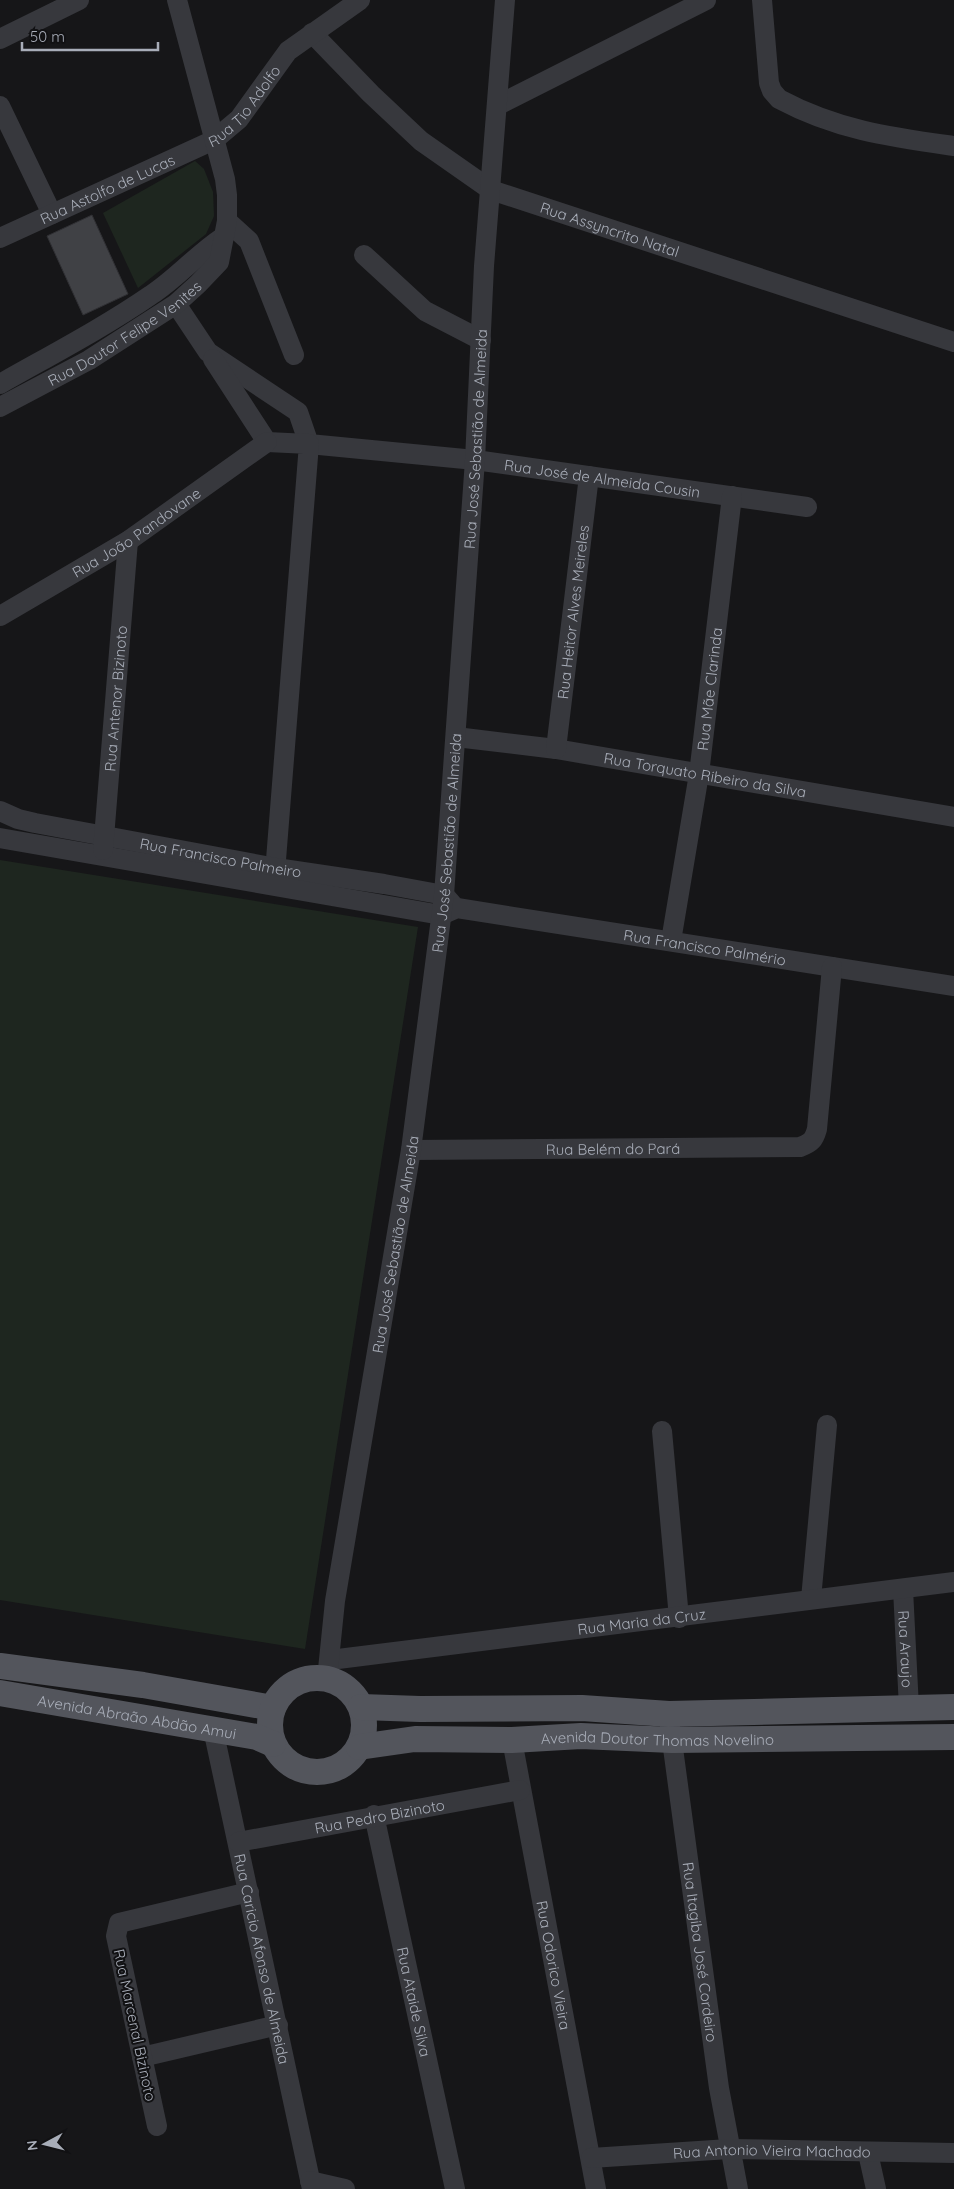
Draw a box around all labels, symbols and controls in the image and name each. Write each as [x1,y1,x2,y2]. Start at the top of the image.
scale bar [22,20,159,52]
text: 50 m [30,27,65,46]
street label: Rua Tio Adolfo [205,61,284,151]
street label: Rua Astolfo de Lucas [37,150,178,228]
street label: Rua Assyncrito Natal [538,197,682,261]
street label: Rua Doutor Felipe Venites [44,276,205,390]
street label: Rua José Sebastião de Almeida [459,329,491,550]
street label: Rua José de Almeida Cousin [503,455,702,501]
street label: Rua João Pandovane [68,483,204,581]
street label: Rua Heitor Alves Meireles [553,524,593,700]
street label: Rua Antenor Bizinoto [100,625,131,772]
street label: Rua Mãe Clarinda [692,626,726,752]
street label: Rua José Sebastião de Almeida [427,733,465,954]
street label: Rua Torquato Ribeiro da Silva [602,748,808,801]
street label: Rua Francisco Palmeiro [138,833,303,881]
street label: Rua Francisco Palmério [622,925,787,969]
street label: Rua José Sebastião de Almeida [367,1135,422,1355]
street label: Rua Belém do Pará [546,1138,680,1158]
street label: Rua Maria da Cruz [576,1604,707,1638]
street label: Rua Araujo [895,1610,917,1688]
street label: Avenida Abraão Abdão Amui [36,1690,238,1743]
street label: Avenida Doutor Thomas Novelino [540,1726,774,1750]
street label: Rua Pedro Bizinoto [313,1795,446,1837]
street label: Rua Caricio Afonso de Almeida [231,1852,294,2066]
street label: Rua Itagiba José Cordeiro [679,1861,722,2043]
street label: Rua Odorico Vieira [533,1899,575,2031]
street label: Rua Ataide Silva [393,1945,436,2058]
street label: Rua Marcenal Bizinoto [110,1947,160,2103]
north arrow [20,2119,70,2169]
text: N [23,2139,42,2152]
street label: Rua Antonio Vieira Machado [672,2139,871,2162]

